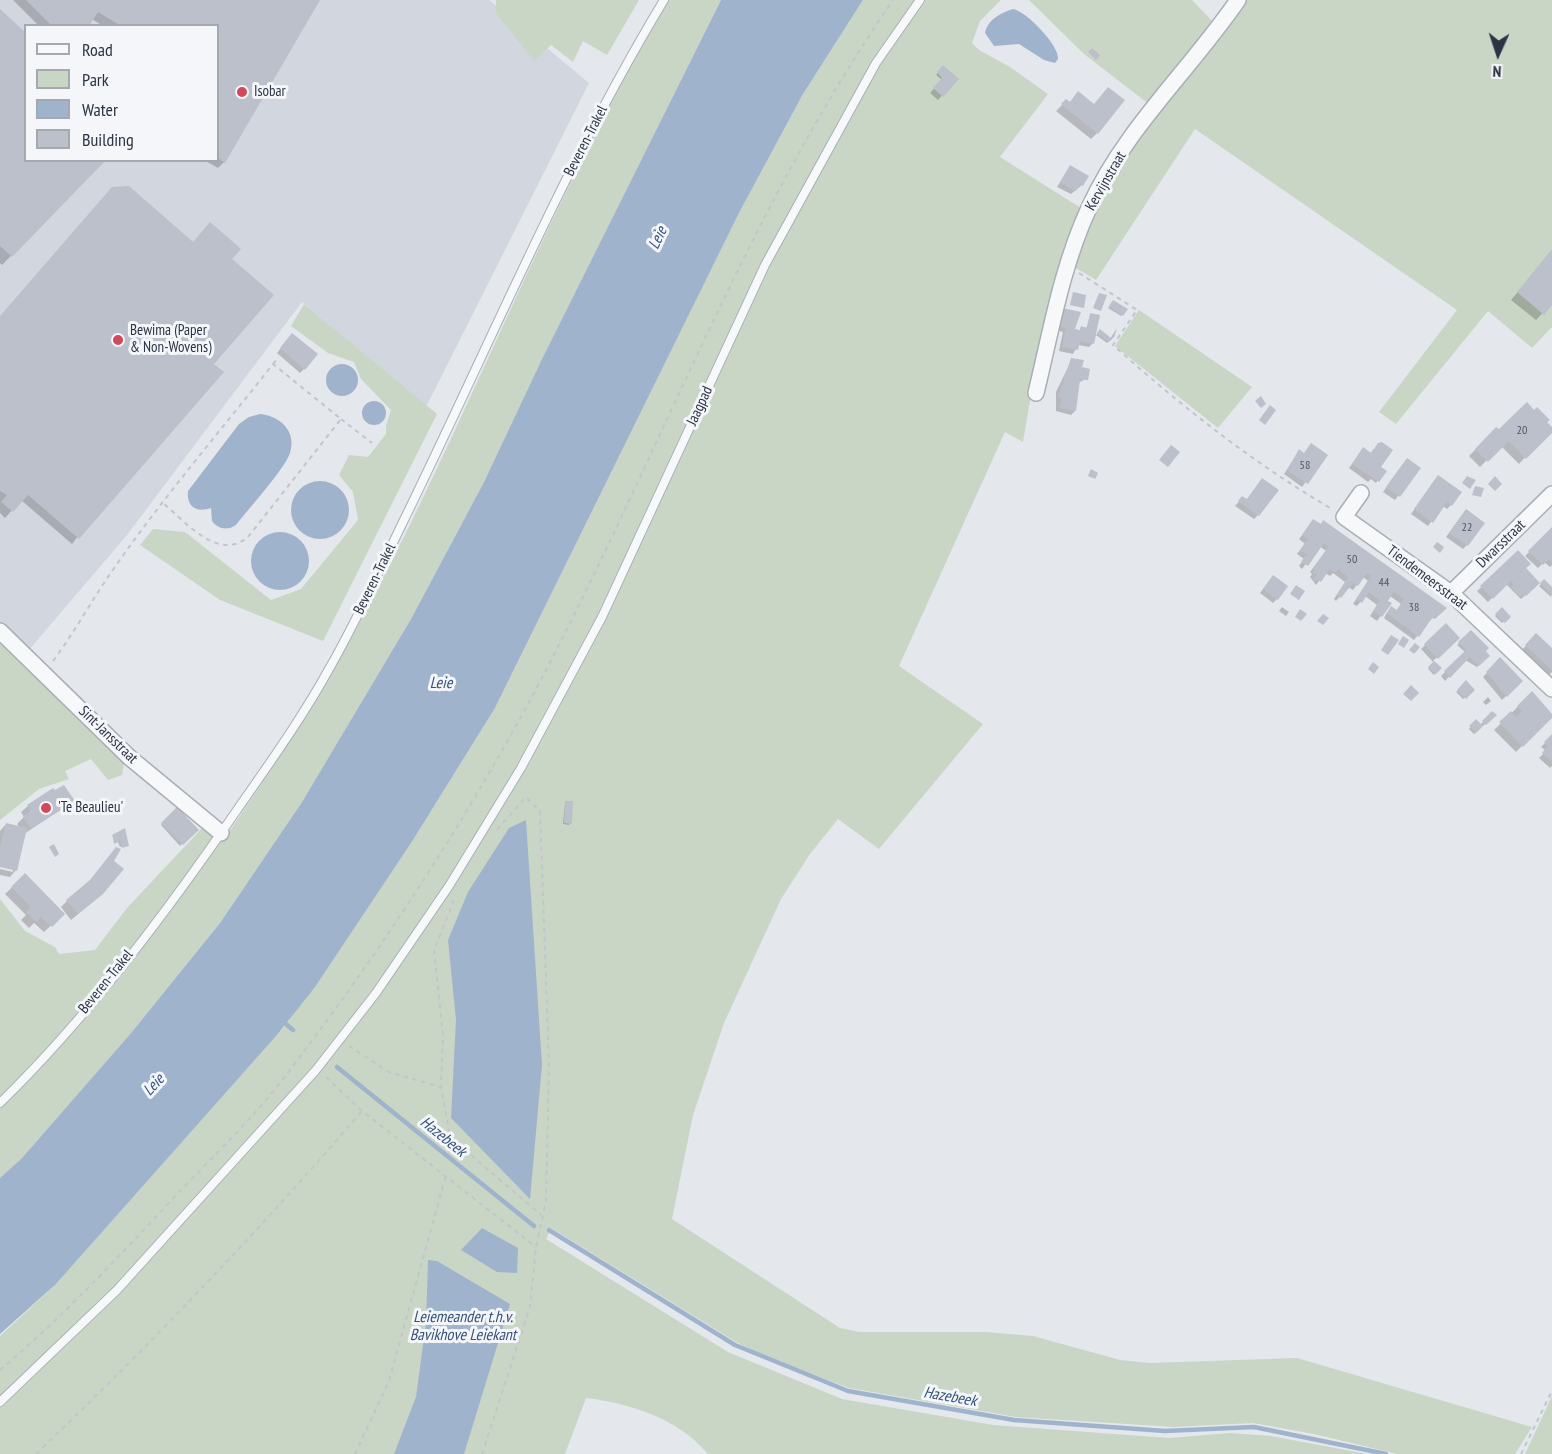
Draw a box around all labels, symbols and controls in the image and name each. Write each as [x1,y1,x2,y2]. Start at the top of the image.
legend [24,24,219,162]
north arrow [1468,24,1528,84]
text: Road [82,38,113,61]
text: N [1492,62,1502,82]
text: Park [82,68,109,91]
place label: Isobar [254,83,286,101]
marker: Isobar [235,85,249,99]
text: Water [82,98,118,121]
street label: Beveren-Trakel [561,103,611,179]
text: Building [82,128,134,151]
street label: Kervijnstraat [1082,148,1130,214]
water label: Leie [645,224,671,252]
place label: Bewima (Paper & Non-Wovens) [130,322,211,357]
marker: Bewima (Paper & Non-Wovens) [111,333,125,347]
street label: Jaagpad [683,384,717,428]
house number: 20 [1517,424,1527,438]
house number: 58 [1300,459,1310,473]
street label: Dwarsstraat [1473,516,1529,572]
house number: 22 [1462,521,1472,535]
street label: Beveren-Trakel [350,540,400,618]
street label: Tiendemeersstraat [1383,542,1471,614]
house number: 50 [1347,553,1357,567]
house number: 44 [1379,576,1389,590]
house number: 38 [1409,601,1419,615]
water label: Leie [430,673,452,693]
street label: Sint-Jansstraat [75,702,141,768]
place label: 'Te Beaulieu' [58,799,123,817]
marker: 'Te Beaulieu' [39,801,53,815]
street label: Beveren-Trakel [75,946,137,1018]
water label: Leie [139,1070,169,1100]
water label: Hazebeek [416,1113,470,1161]
water label: Leiemeander t.h.v. Bavikhove Leiekant [410,1307,516,1345]
water label: Hazebeek [922,1383,978,1411]

